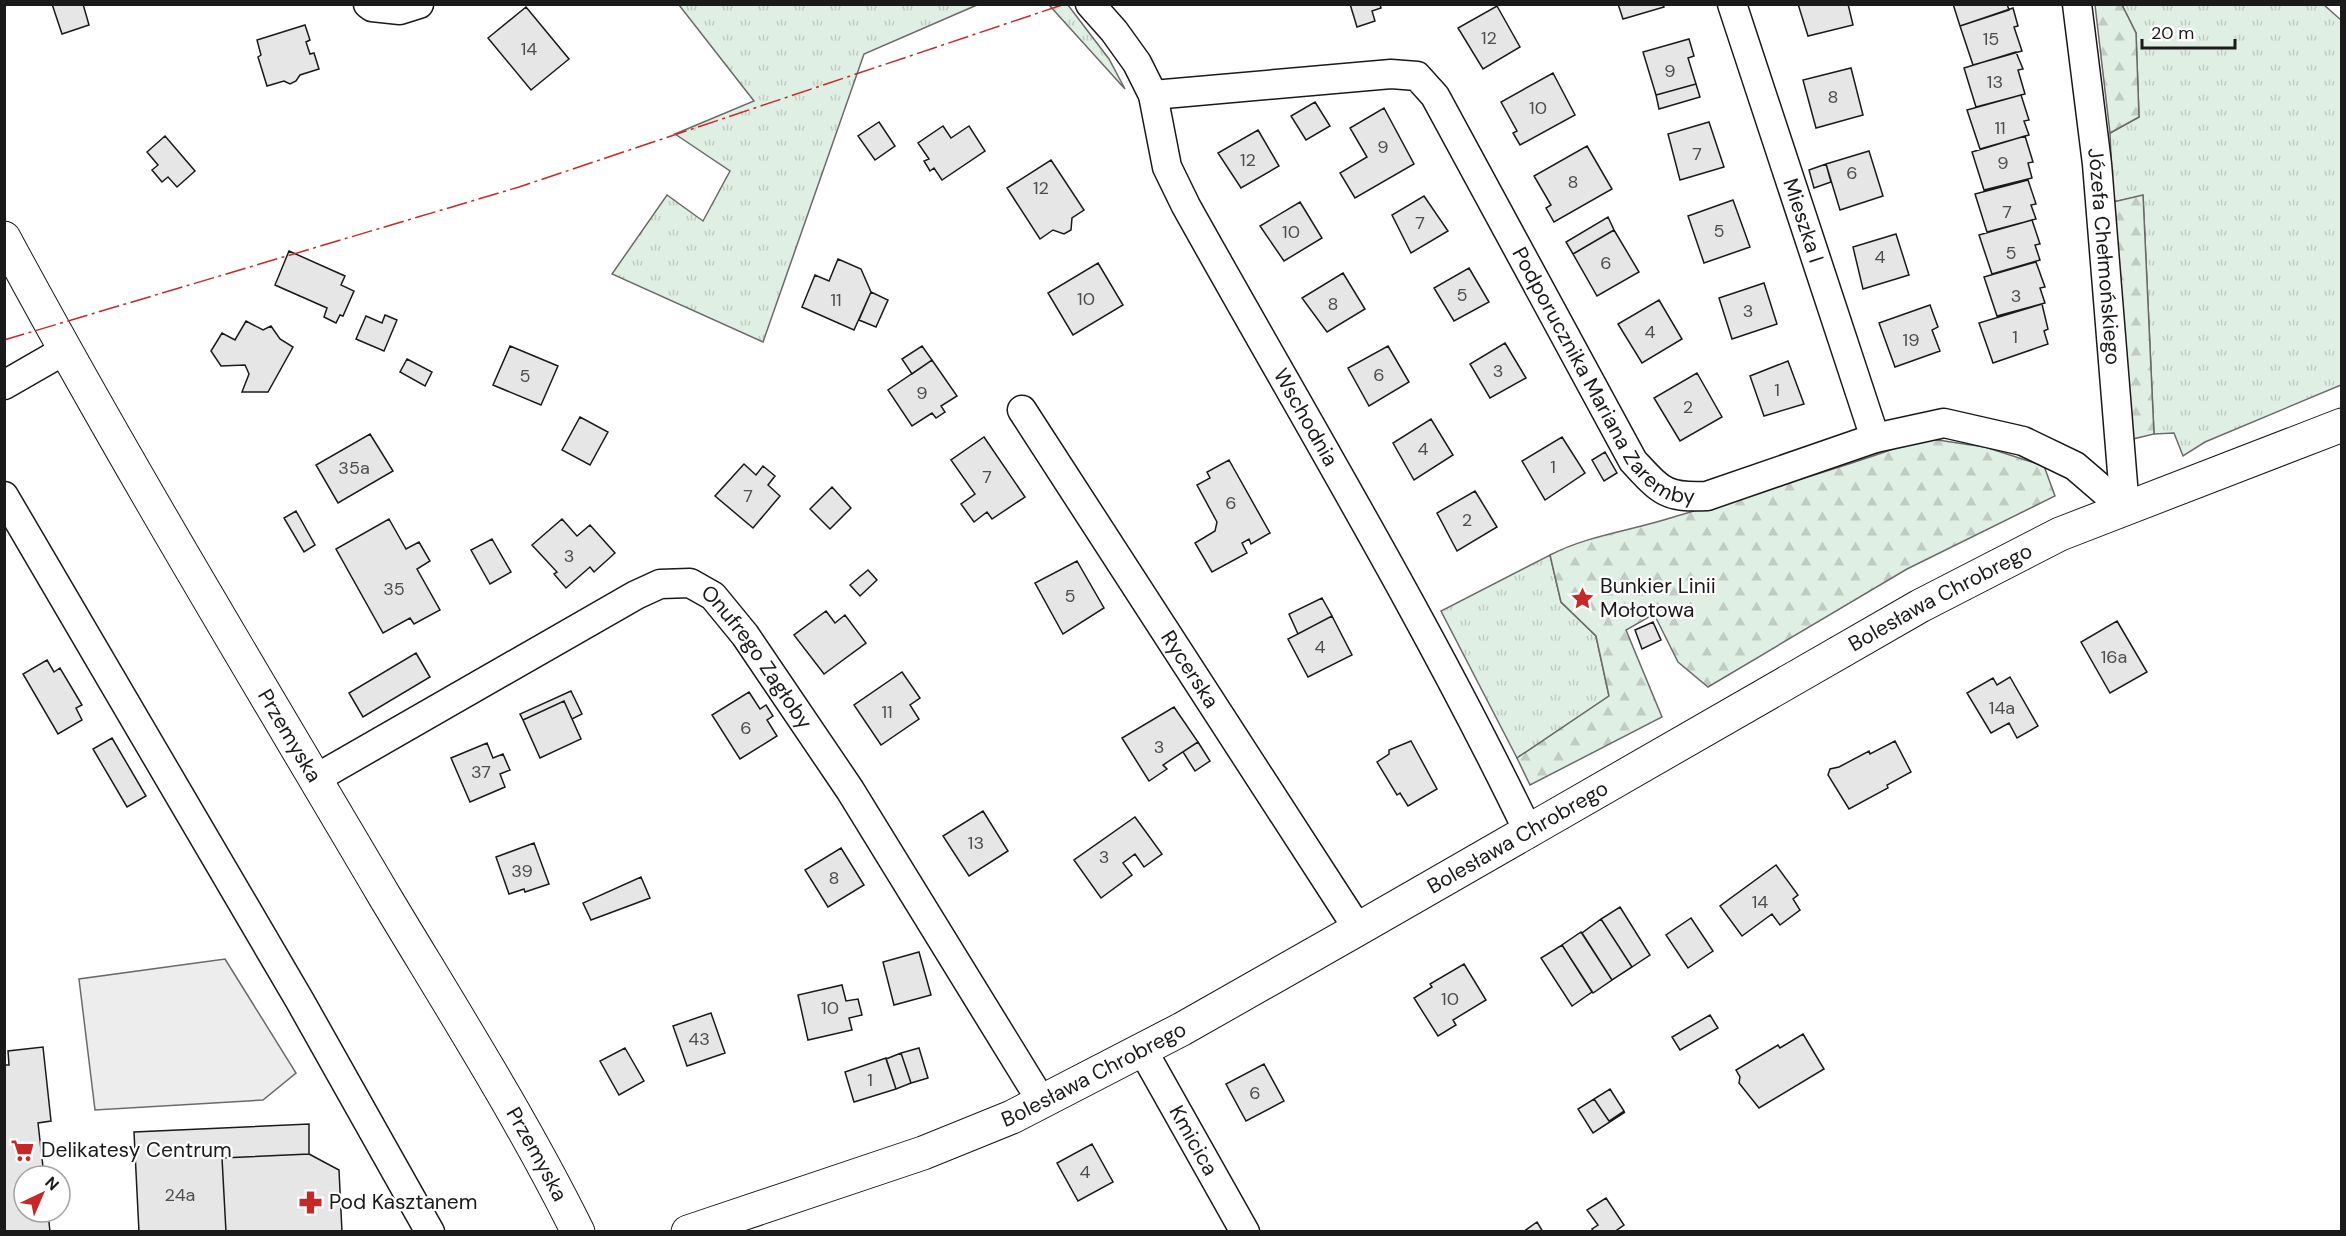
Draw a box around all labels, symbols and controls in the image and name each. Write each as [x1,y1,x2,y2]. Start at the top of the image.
scale bar [2142,12,2235,50]
text: 20 m [2151,21,2194,45]
house number: 12 [1481,26,1497,50]
house number: 15 [1983,27,1999,51]
house number: 14 [521,37,537,61]
house number: 9 [1664,59,1676,83]
house number: 13 [1987,70,2003,94]
house number: 8 [1828,85,1838,109]
house number: 10 [1529,96,1547,120]
house number: 11 [1994,116,2006,140]
house number: 9 [1377,135,1389,159]
house number: 7 [1692,142,1702,166]
street label: Józefa Chełmońskiego [2081,146,2127,366]
house number: 12 [1240,148,1256,172]
house number: 9 [1997,151,2009,175]
house number: 6 [1846,161,1858,185]
house number: 8 [1568,170,1578,194]
street label: Mieszka I [1776,175,1830,266]
house number: 12 [1033,176,1049,200]
house number: 7 [2002,200,2012,224]
house number: 7 [1415,211,1425,235]
house number: 5 [1714,219,1724,243]
house number: 10 [1282,220,1300,244]
house number: 5 [2006,241,2016,265]
street label: Podporucznika Mariana Zaremby [1506,242,1696,510]
house number: 4 [1875,245,1886,269]
house number: 6 [1600,251,1612,275]
house number: 5 [1457,283,1467,307]
house number: 3 [2011,284,2021,308]
house number: 10 [1077,287,1095,311]
house number: 11 [830,288,842,312]
house number: 8 [1328,292,1338,316]
house number: 3 [1743,299,1753,323]
house number: 4 [1645,320,1656,344]
house number: 1 [2012,325,2018,349]
house number: 19 [1903,328,1919,352]
house number: 3 [1493,359,1503,383]
street label: Wschodnia [1267,363,1345,471]
house number: 6 [1373,363,1385,387]
house number: 5 [520,364,530,388]
house number: 1 [1774,378,1780,402]
house number: 9 [916,381,928,405]
house number: 2 [1683,395,1693,419]
house number: 4 [1418,437,1429,461]
house number: 1 [1550,455,1556,479]
house number: 35a [338,456,370,480]
house number: 7 [982,465,992,489]
house number: 7 [743,484,753,508]
house number: 6 [1225,491,1237,515]
house number: 2 [1462,508,1472,532]
street label: Bolesława Chrobrego [1843,537,2037,658]
house number: 3 [564,544,574,568]
place label: Bunkier Linii Mołotowa [1600,572,1716,624]
house number: 35 [383,577,405,601]
street label: Onufrego Zagłoby [697,578,819,735]
house number: 5 [1065,584,1075,608]
place icon: Bunkier Linii Mołotowa [1569,585,1595,611]
street label: Rycerska [1154,625,1225,714]
house number: 4 [1315,635,1326,659]
house number: 16a [2101,645,2127,669]
street label: Przemyska [251,684,328,787]
house number: 14a [1989,696,2015,720]
house number: 11 [881,700,893,724]
house number: 6 [740,716,752,740]
house number: 3 [1154,735,1164,759]
house number: 37 [471,760,491,784]
street label: Bolesława Chrobrego [1422,774,1613,900]
house number: 13 [968,831,984,855]
house number: 3 [1099,845,1109,869]
house number: 39 [511,859,533,883]
house number: 8 [829,866,839,890]
house number: 14 [1752,890,1768,914]
house number: 10 [1441,987,1459,1011]
house number: 10 [821,996,839,1020]
street label: Bolesława Chrobrego [997,1015,1191,1134]
house number: 43 [688,1027,710,1051]
house number: 1 [867,1068,873,1092]
house number: 6 [1249,1081,1261,1105]
street label: Kmicica [1163,1100,1224,1181]
street label: Przemyska [500,1102,574,1206]
place label: Delikatesy Centrum [41,1136,232,1164]
supermarket icon: Delikatesy Centrum [10,1137,36,1163]
house number: 4 [1080,1160,1091,1184]
north arrow [12,1164,72,1224]
text: N [41,1172,64,1195]
house number: 24a [165,1183,195,1207]
place label: Pod Kasztanem [329,1188,478,1216]
pharmacy icon: Pod Kasztanem [298,1189,324,1215]

